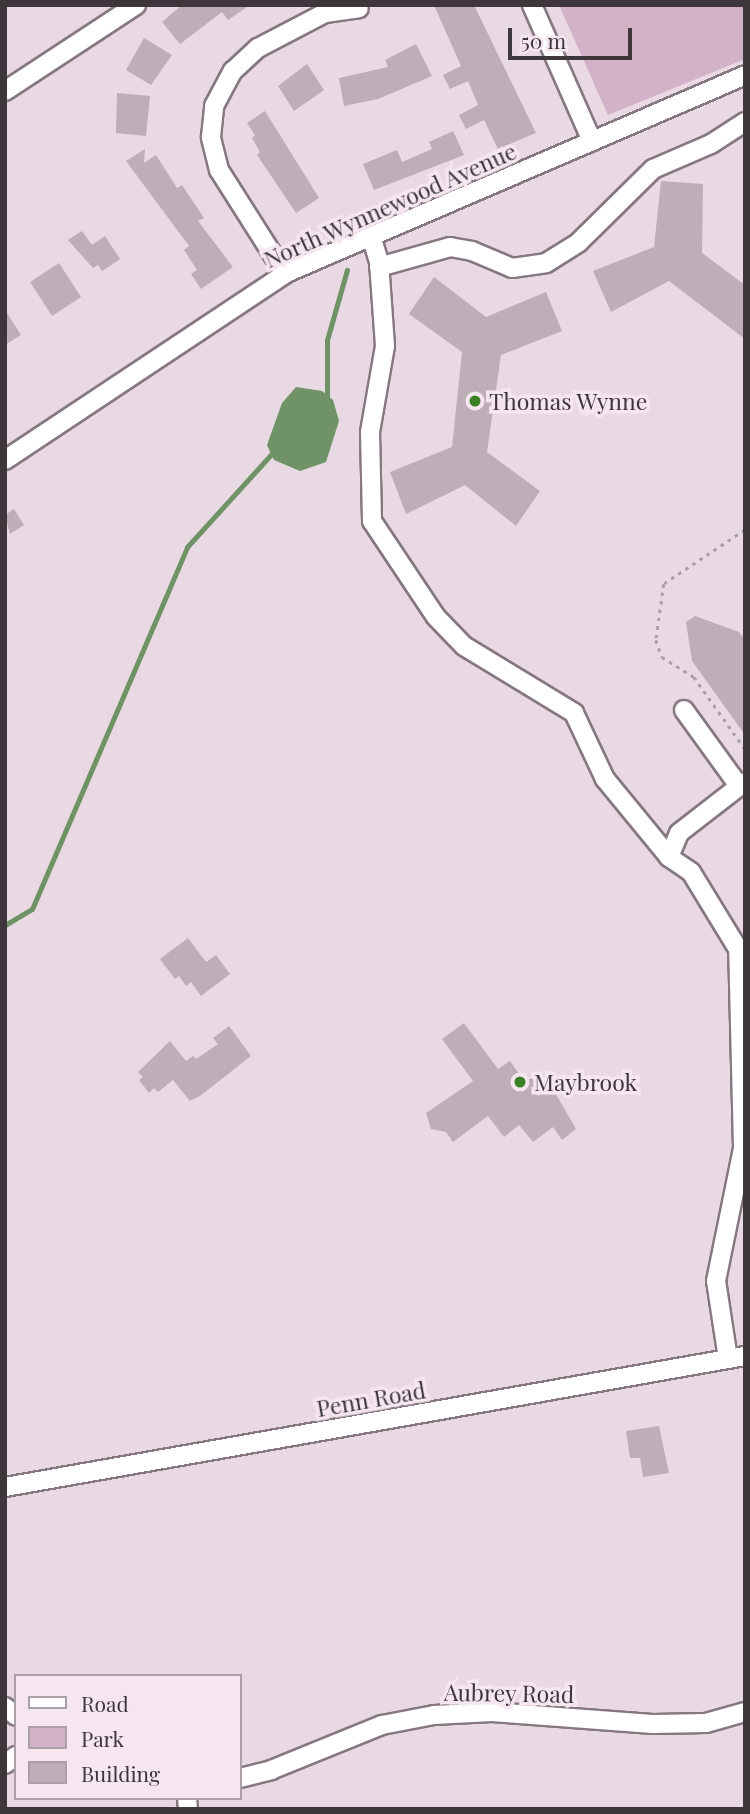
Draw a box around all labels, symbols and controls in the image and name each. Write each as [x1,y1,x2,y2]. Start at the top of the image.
scale bar [512,14,636,58]
text: 50 m [521,26,566,54]
street label: North Wynnewood Avenue [259,137,521,273]
place label: Thomas Wynne [489,387,648,415]
marker: Thomas Wynne [467,393,483,409]
place label: Maybrook [534,1068,637,1096]
marker: Maybrook [512,1074,528,1090]
street label: Penn Road [314,1376,428,1422]
legend [14,1674,242,1800]
street label: Aubrey Road [443,1678,575,1708]
text: Road [81,1689,129,1717]
text: Park [81,1724,124,1752]
text: Building [81,1759,160,1787]

